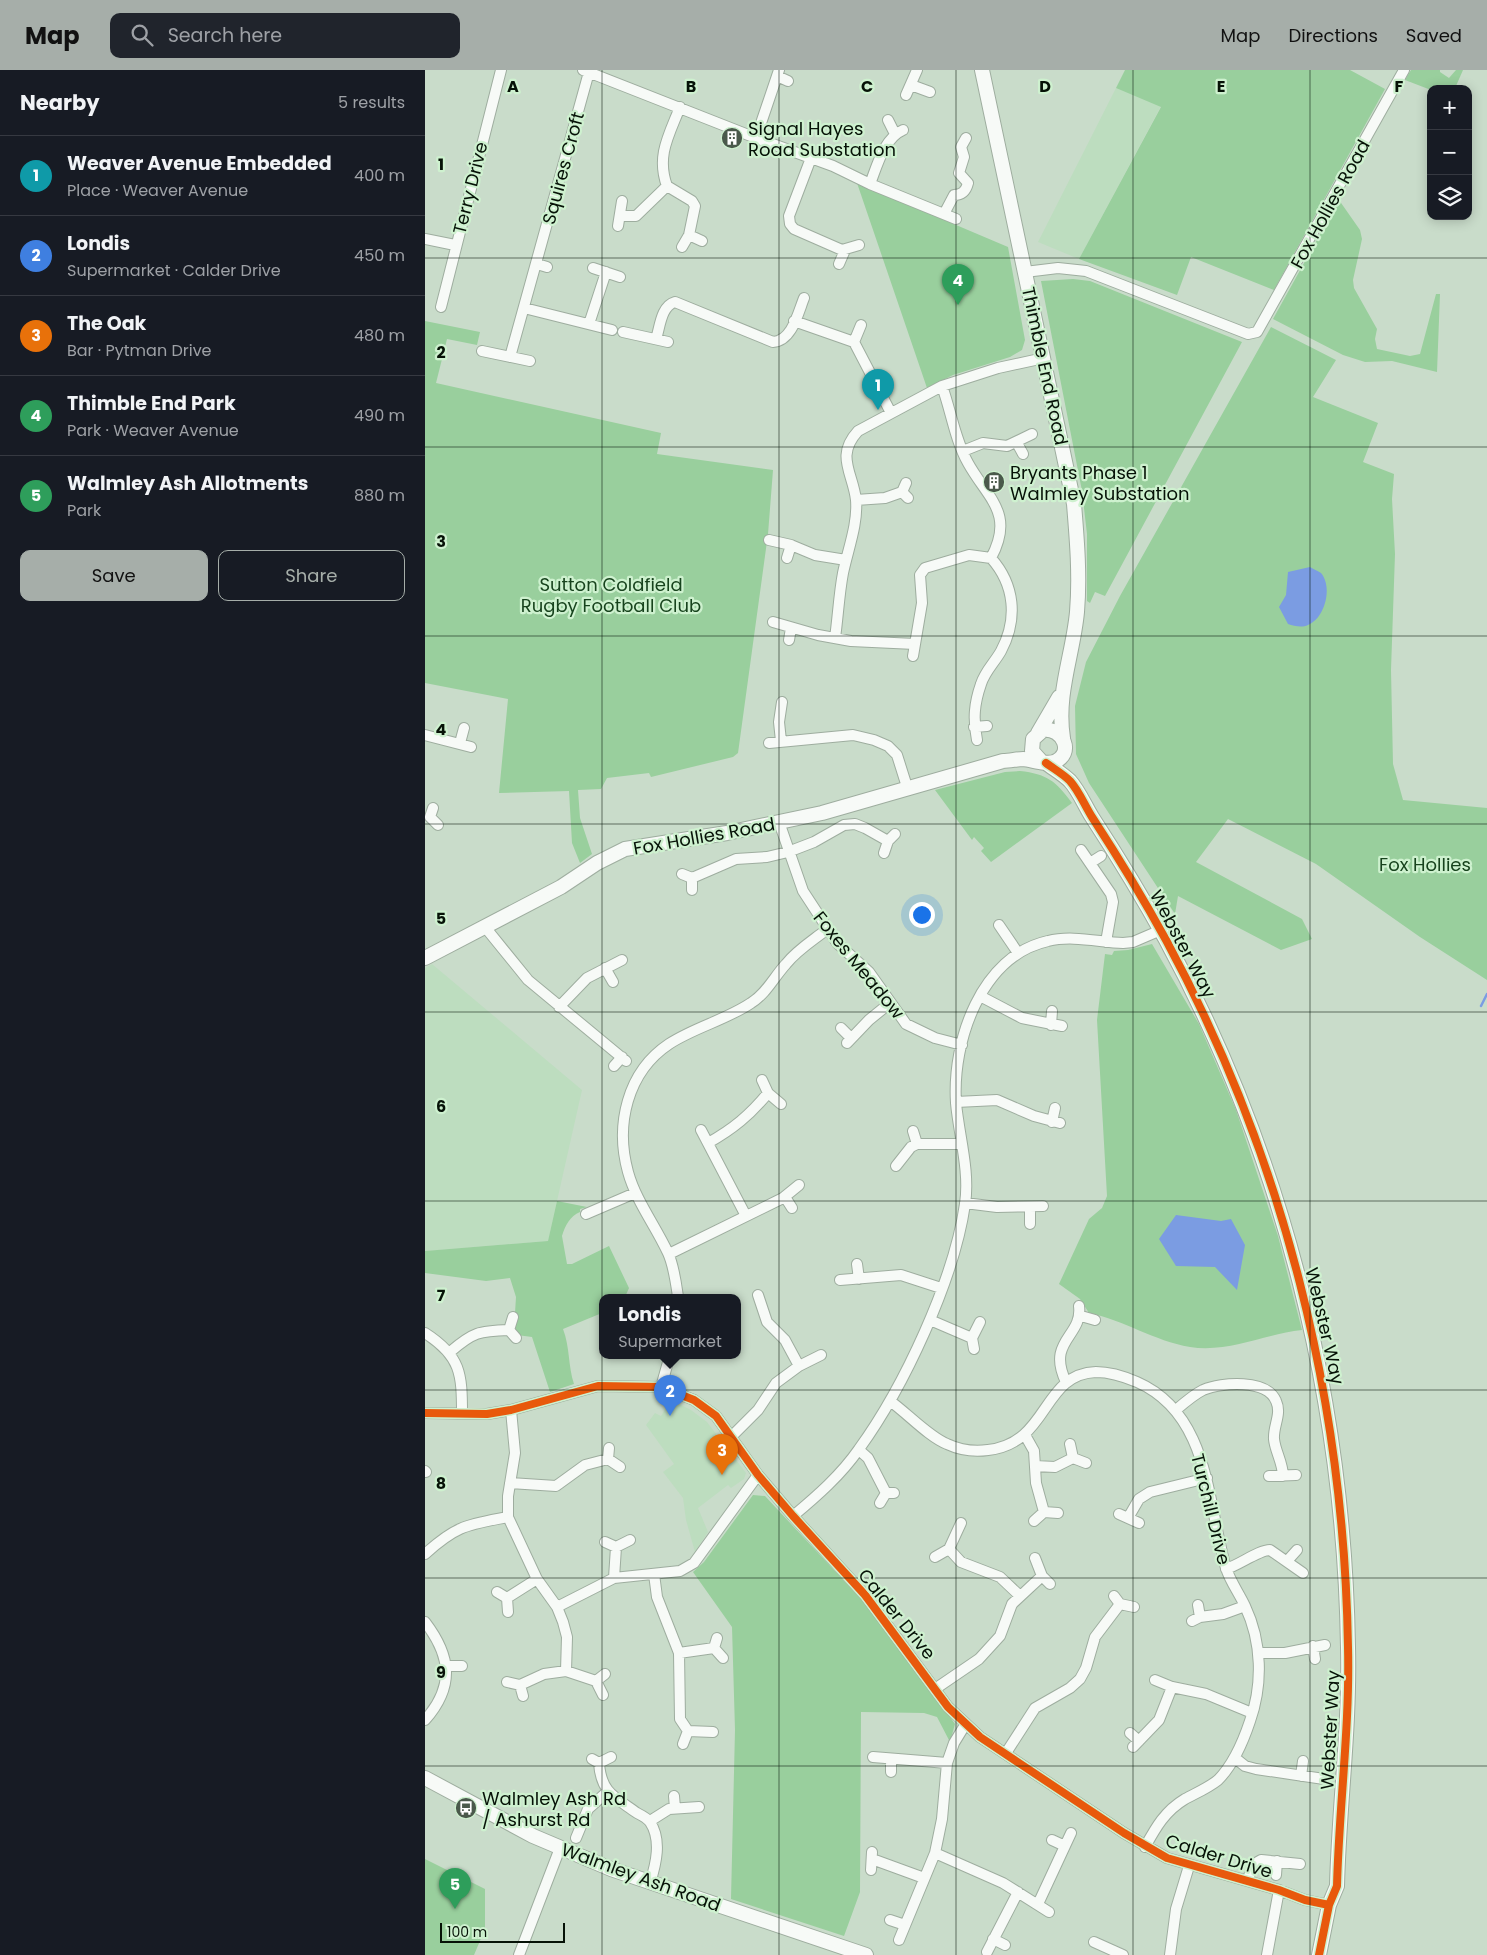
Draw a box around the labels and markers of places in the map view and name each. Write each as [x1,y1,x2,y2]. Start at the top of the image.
place label: Signal Hayes Road Substation [748,116,896,162]
building icon: Signal Hayes Road Substation [720,126,744,150]
pin: 4 [942,264,974,305]
pin: 1 [862,369,894,410]
place label: Bryants Phase 1 Walmley Substation [1010,460,1190,506]
building icon: Bryants Phase 1 Walmley Substation [982,470,1006,494]
pin: 2 [654,1375,686,1416]
pin: 3 [706,1434,738,1475]
place label: Walmley Ash Rd / Ashurst Rd [482,1786,626,1832]
bus stop icon: Walmley Ash Rd / Ashurst Rd [454,1796,478,1820]
pin: 5 [439,1868,471,1909]

